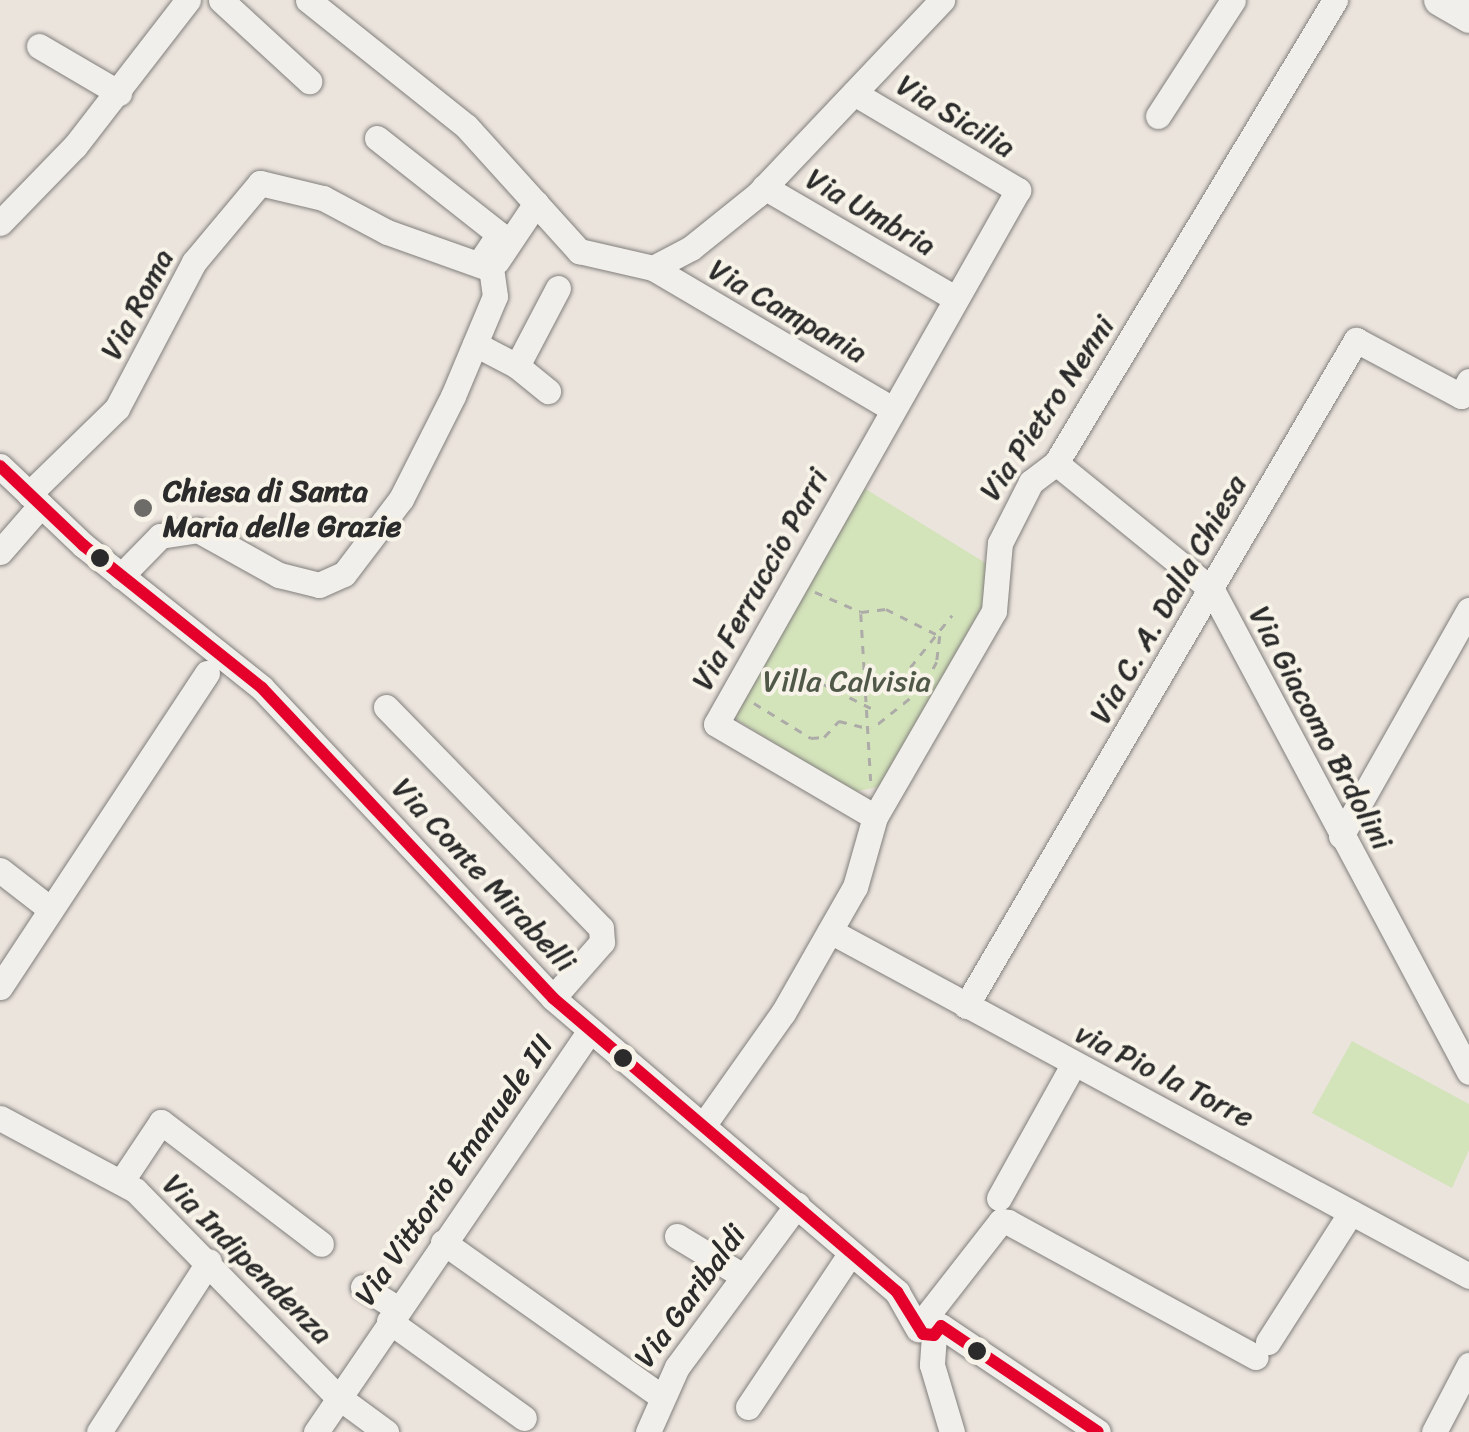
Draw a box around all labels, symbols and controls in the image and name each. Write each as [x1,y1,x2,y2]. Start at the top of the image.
street label: Via Sicilia [890,67,1022,165]
street label: Via Umbria [800,161,942,263]
street label: Via Roma [93,242,181,366]
street label: Via Campania [703,251,873,371]
street label: Via Pietro Nenni [972,308,1122,508]
street label: Via Ferruccio Parri [684,461,836,697]
street label: Via C. A. Dalla Chiesa [1082,468,1254,730]
place label: Chiesa di Santa Maria delle Grazie [163,473,401,544]
marker: Chiesa di Santa Maria delle Grazie [132,497,154,519]
unlabelled marker [90,548,110,568]
street label: Via Giacomo Brdolini [1242,600,1400,856]
park label: Villa Calvisia [764,663,930,699]
street label: Via Conte Mirabelli [385,771,583,979]
street label: via Pio la Torre [1070,1015,1260,1135]
street label: Via Vittorio Emanuele III [347,1028,561,1312]
unlabelled marker [613,1048,633,1068]
street label: Via Indipendenza [156,1167,340,1351]
street label: Via Garibaldi [626,1218,754,1374]
unlabelled marker [967,1341,987,1361]

